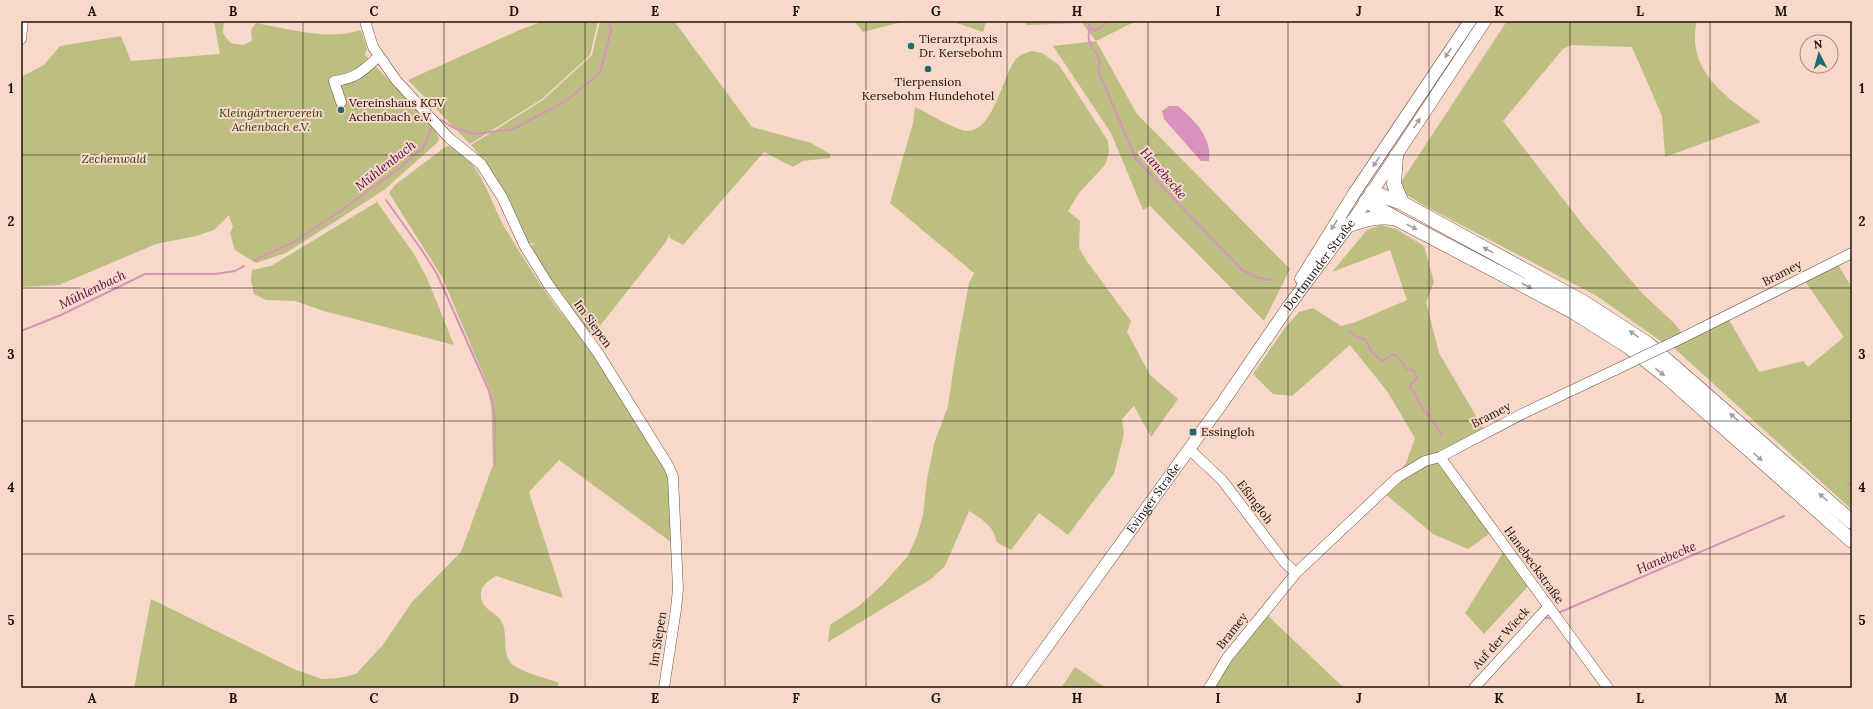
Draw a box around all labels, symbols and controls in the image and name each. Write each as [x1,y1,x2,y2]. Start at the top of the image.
text: A [88,3,97,20]
text: B [229,3,238,20]
text: C [370,3,379,20]
text: D [509,3,519,20]
text: E [651,3,659,20]
text: F [792,3,800,20]
text: G [931,3,941,20]
text: H [1072,3,1082,20]
text: I [1215,3,1221,20]
text: J [1356,3,1362,20]
text: K [1494,3,1504,20]
text: L [1636,3,1644,20]
text: M [1775,3,1788,20]
place label: Tierarztpraxis Dr. Kersebohm [919,31,1003,60]
north arrow [1799,34,1839,74]
text: N [1813,37,1823,51]
marker: Tierarztpraxis Dr. Kersebohm [906,41,916,51]
one-way arrow [1444,48,1452,59]
marker: Tierpension Kersebohm Hundehotel [923,64,933,74]
place label: Tierpension Kersebohm Hundehotel [862,74,994,103]
text: 1 [8,80,14,97]
text: 1 [1859,80,1865,97]
place label: Vereinshaus KGV Achenbach e.V. [348,95,446,124]
park label: Kleingärtnerverein Achenbach e.V. [219,105,324,134]
marker: Vereinshaus KGV Achenbach e.V. [336,105,346,115]
one-way arrow [1414,117,1421,129]
water label: Mühlenbach [352,136,419,194]
water label: Hanebecke [1137,144,1191,203]
park label: Zechenwald [82,151,147,166]
one-way arrow [1372,156,1380,167]
text: 2 [8,213,15,230]
text: 2 [1859,213,1866,230]
street label: Dortmunder Straße [1280,215,1358,314]
one-way arrow [1330,220,1338,230]
one-way arrow [1406,223,1418,230]
one-way arrow [1482,246,1493,253]
street label: Bramey [1760,256,1805,289]
water label: Mühlenbach [56,266,129,313]
one-way arrow [1522,283,1533,289]
street label: Im Siepen [571,297,616,351]
one-way arrow [1629,330,1639,338]
text: 3 [7,346,15,363]
text: 3 [1858,346,1866,363]
one-way arrow [1654,368,1665,376]
street label: Bramey [1469,398,1514,431]
one-way arrow [1728,413,1739,422]
place label: Essingloh [1201,424,1255,439]
marker: Essingloh [1188,427,1198,437]
one-way arrow [1753,453,1763,462]
street label: Evinger Straße [1123,459,1184,536]
street label: Eßingloh [1234,477,1277,526]
text: 4 [7,479,15,496]
text: 4 [1858,479,1866,496]
one-way arrow [1818,492,1828,501]
street label: Hanebeckstraße [1501,523,1568,607]
water label: Hanebecke [1634,537,1699,578]
street label: Auf der Wieck [1468,603,1533,673]
street label: Bramey [1213,609,1251,652]
street label: Im Siepen [646,610,669,667]
text: 5 [7,612,15,629]
text: 5 [1858,612,1866,629]
text: A [88,690,97,707]
text: B [229,690,238,707]
text: C [370,690,379,707]
text: D [509,690,519,707]
text: E [651,690,659,707]
text: F [792,690,800,707]
text: G [931,690,941,707]
text: H [1072,690,1082,707]
text: I [1215,690,1221,707]
text: J [1356,690,1362,707]
text: K [1494,690,1504,707]
text: L [1636,690,1644,707]
text: M [1775,690,1788,707]

